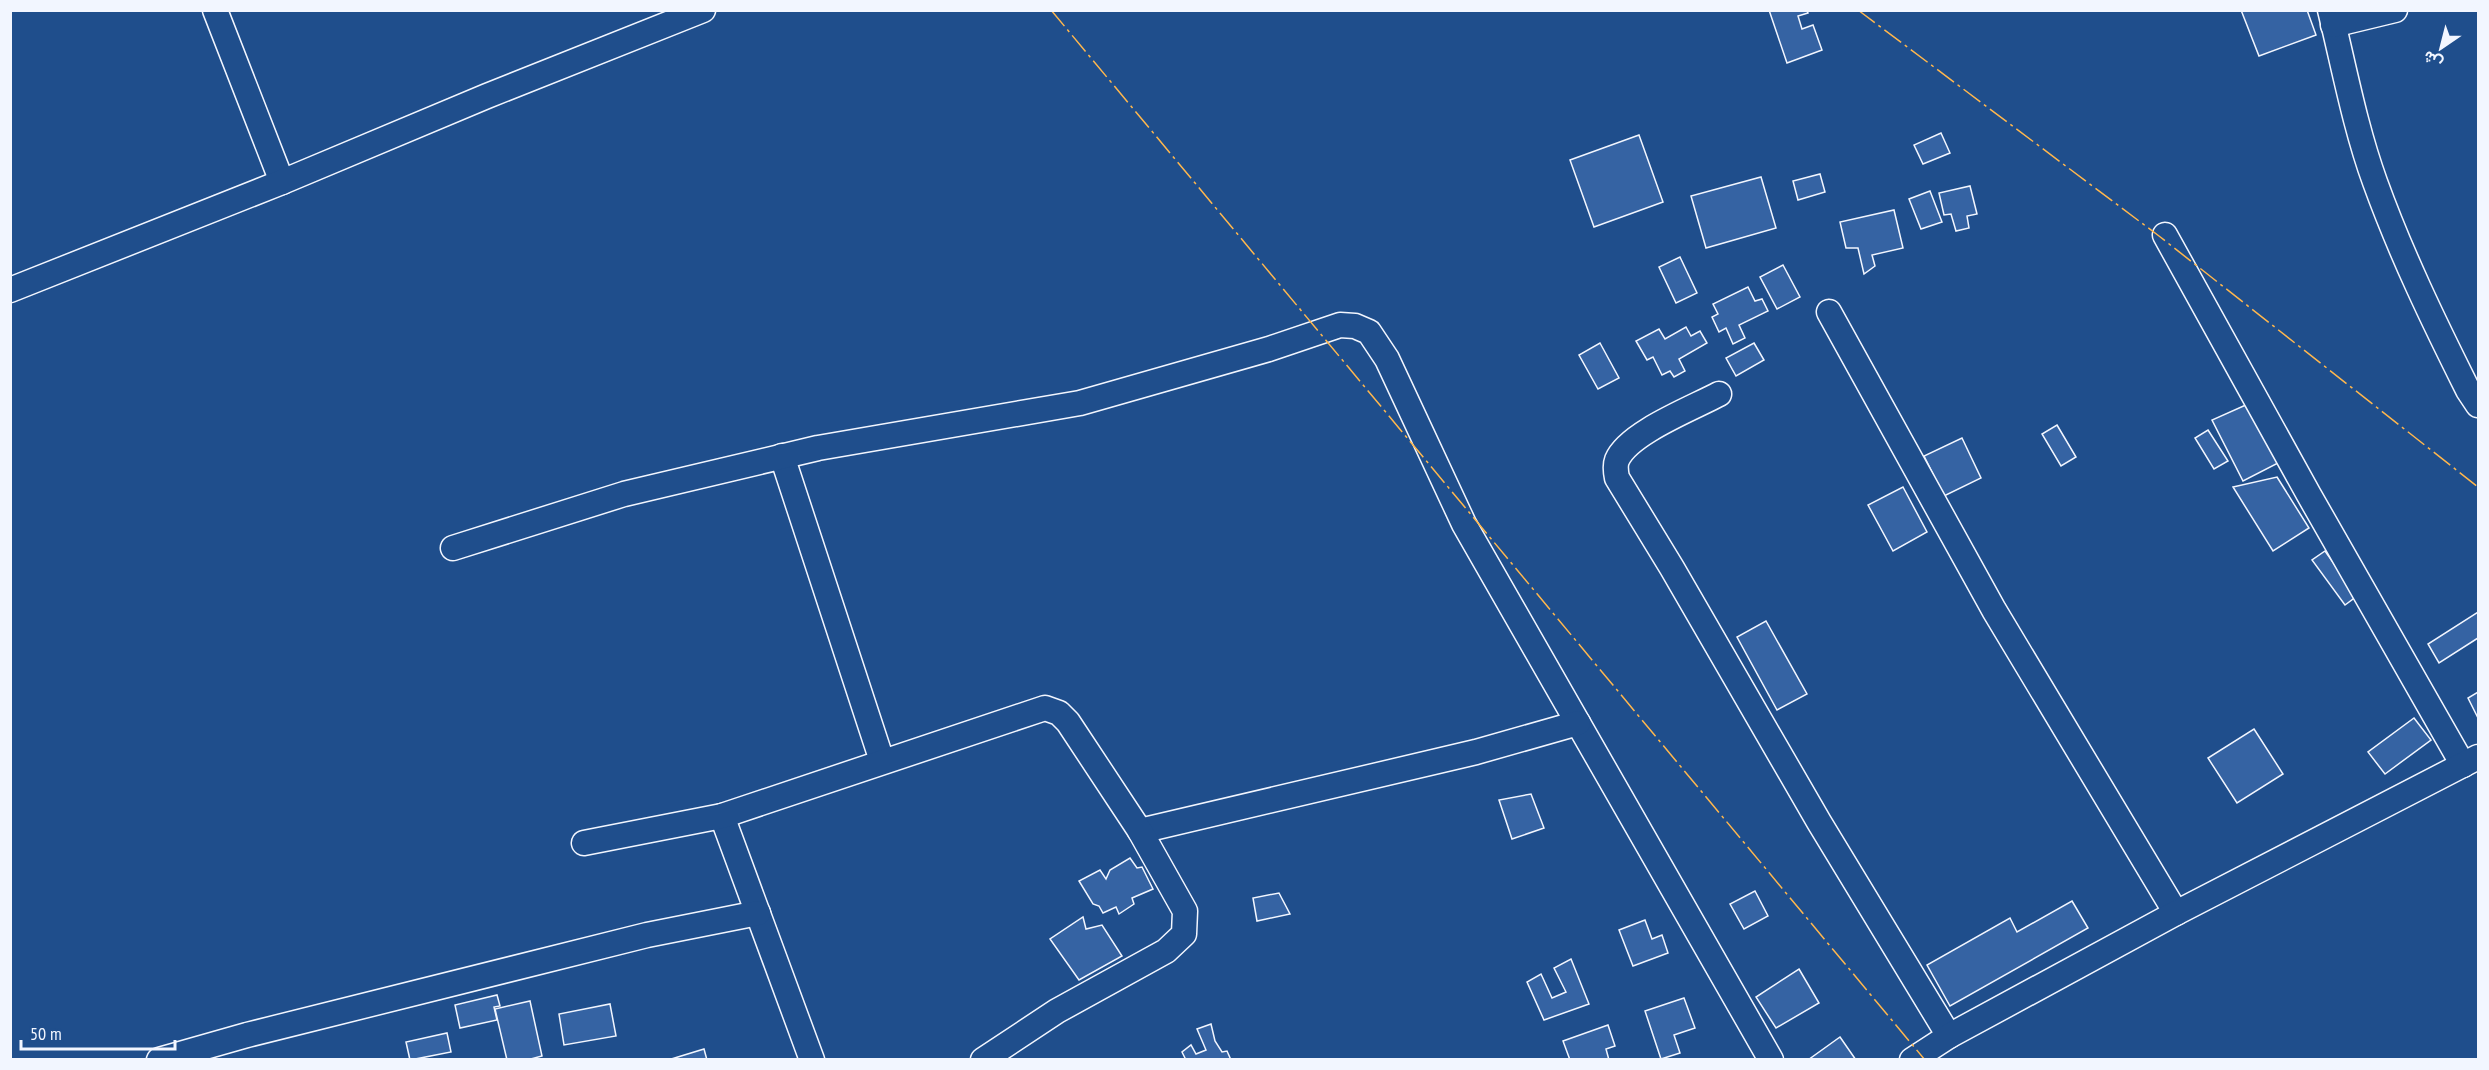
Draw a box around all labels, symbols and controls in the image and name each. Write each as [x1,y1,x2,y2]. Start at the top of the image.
north arrow [2411,18,2471,78]
text: ش [2419,47,2446,74]
scale bar [21,1013,176,1051]
text: 50 m [30,1022,62,1045]

